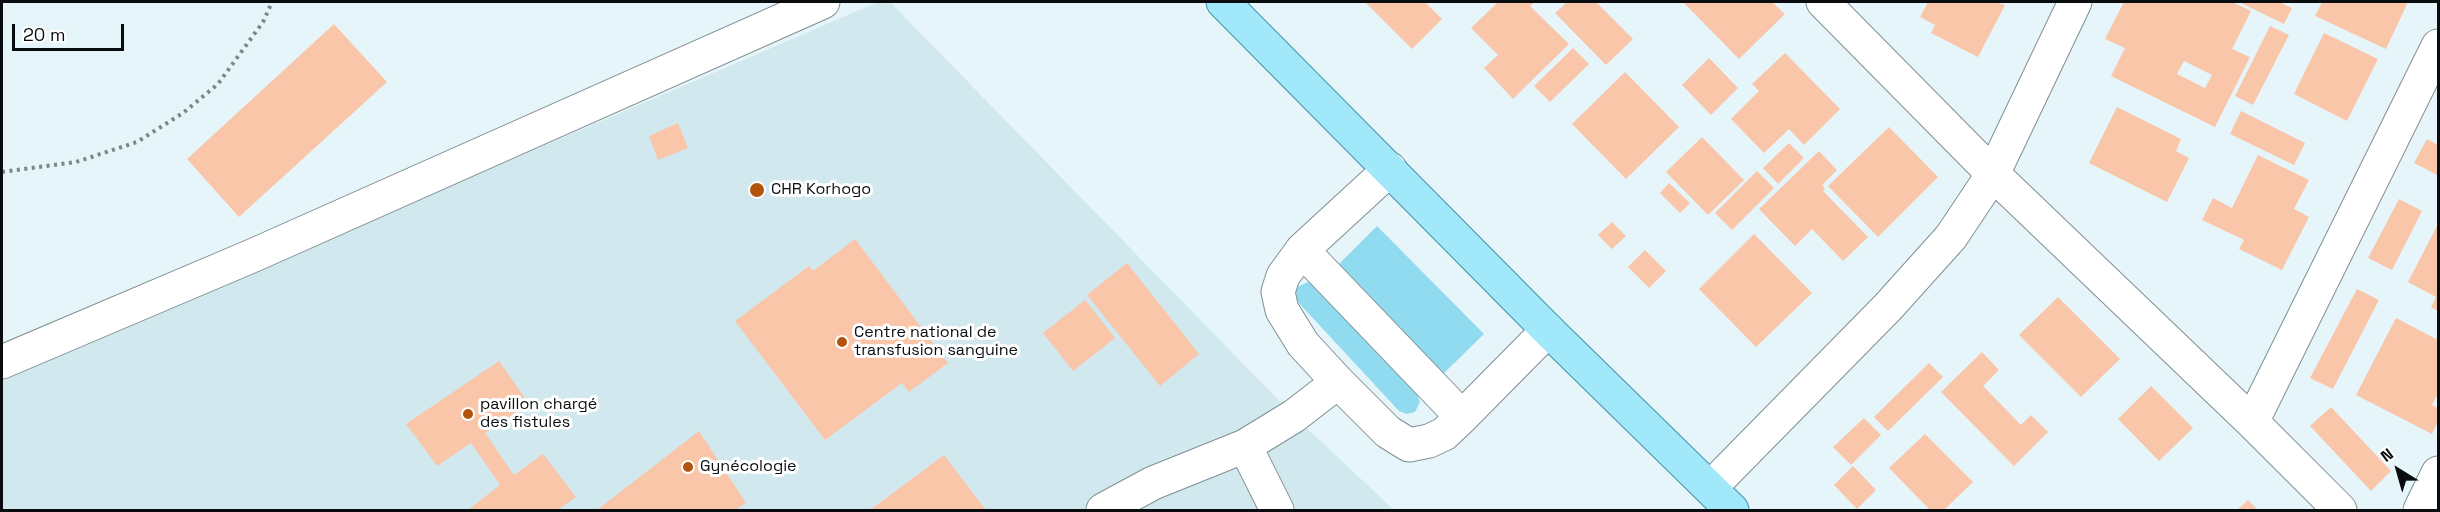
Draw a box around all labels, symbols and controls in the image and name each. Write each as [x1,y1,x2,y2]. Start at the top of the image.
scale bar [15,12,128,50]
text: 20 m [23,23,66,46]
place label: CHR Korhogo [771,180,871,200]
marker: CHR Korhogo [748,181,766,199]
place label: Centre national de transfusion sanguine [854,323,1018,361]
marker: Centre national de transfusion sanguine [835,335,849,349]
place label: pavillon chargé des fistules [480,395,597,433]
marker: pavillon chargé des fistules [461,407,475,421]
north arrow [2368,440,2428,500]
text: N [2376,444,2397,467]
place label: Gynécologie [700,457,797,477]
marker: Gynécologie [681,460,695,474]

